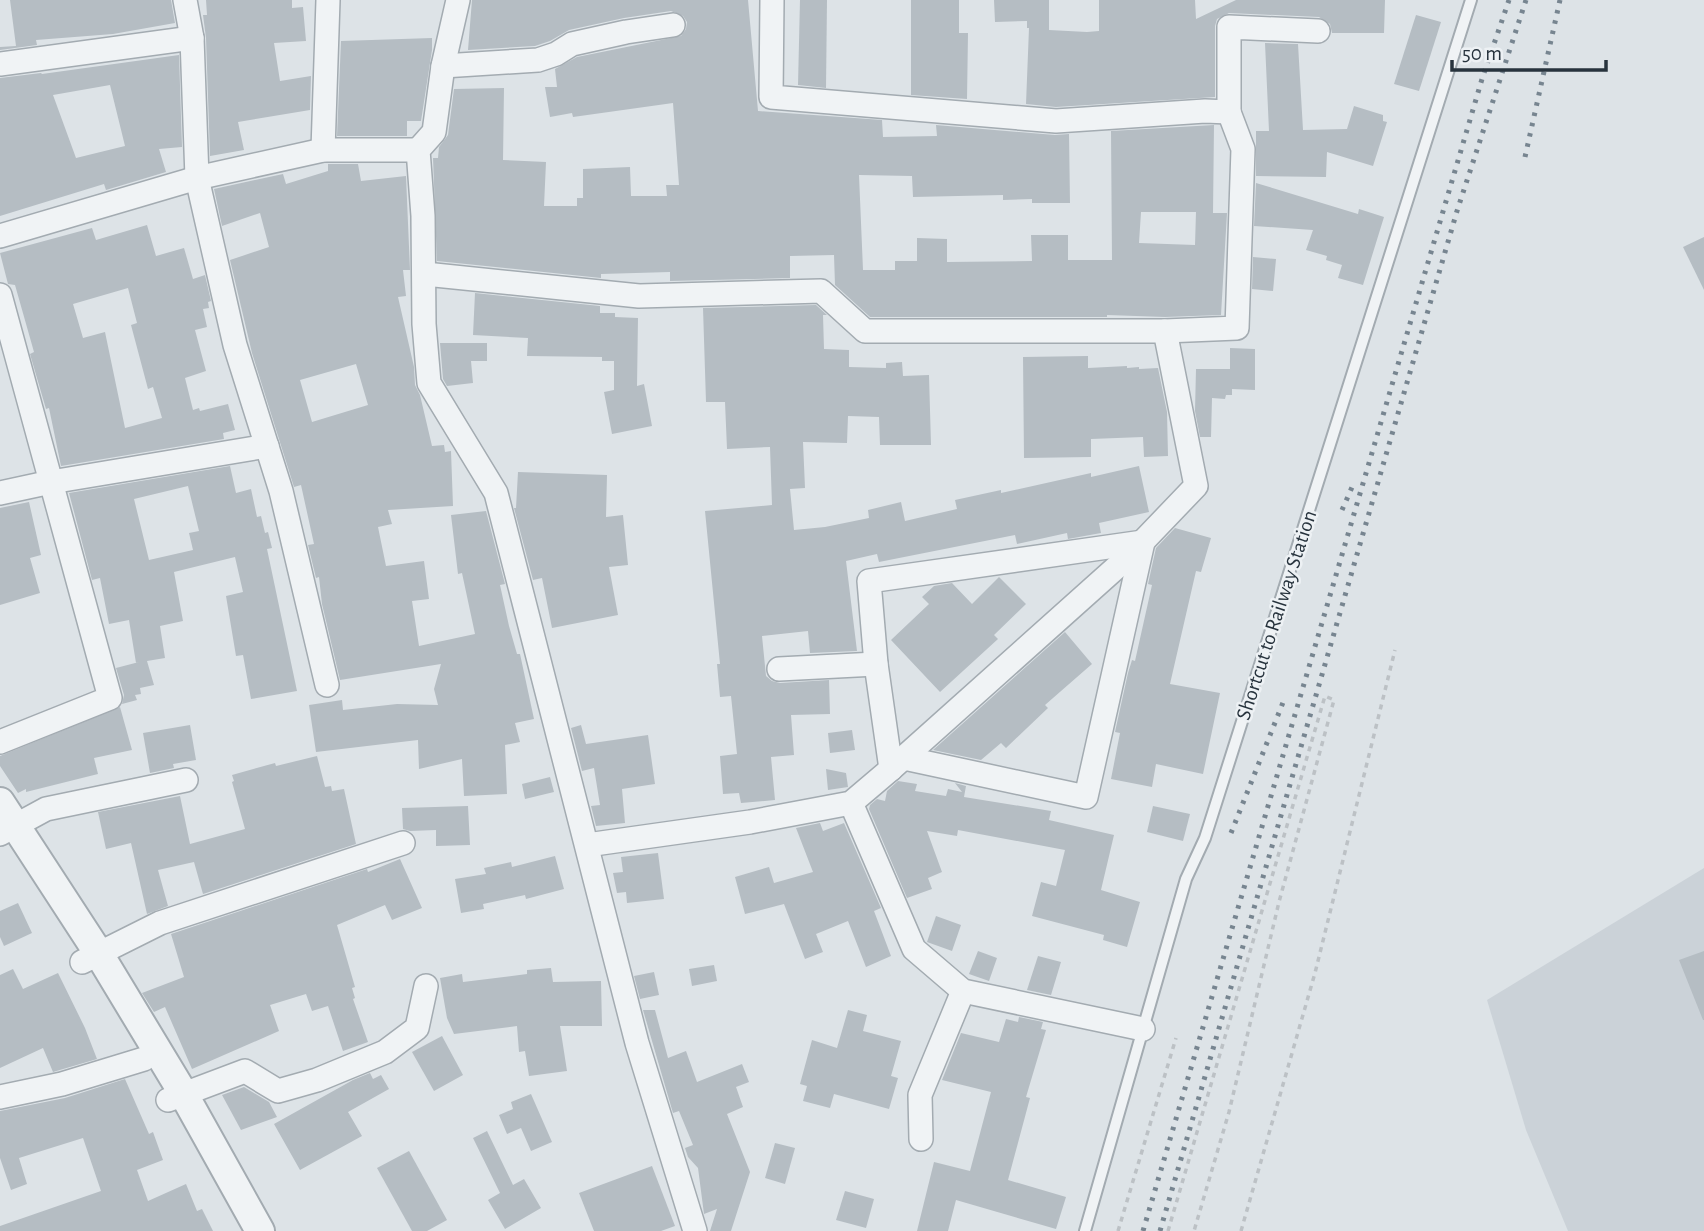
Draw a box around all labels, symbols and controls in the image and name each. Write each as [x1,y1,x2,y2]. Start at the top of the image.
scale bar [1452,28,1606,72]
text: 50 m [1462,43,1502,64]
street label: Shortcut to Railway Station [1233,508,1320,723]

